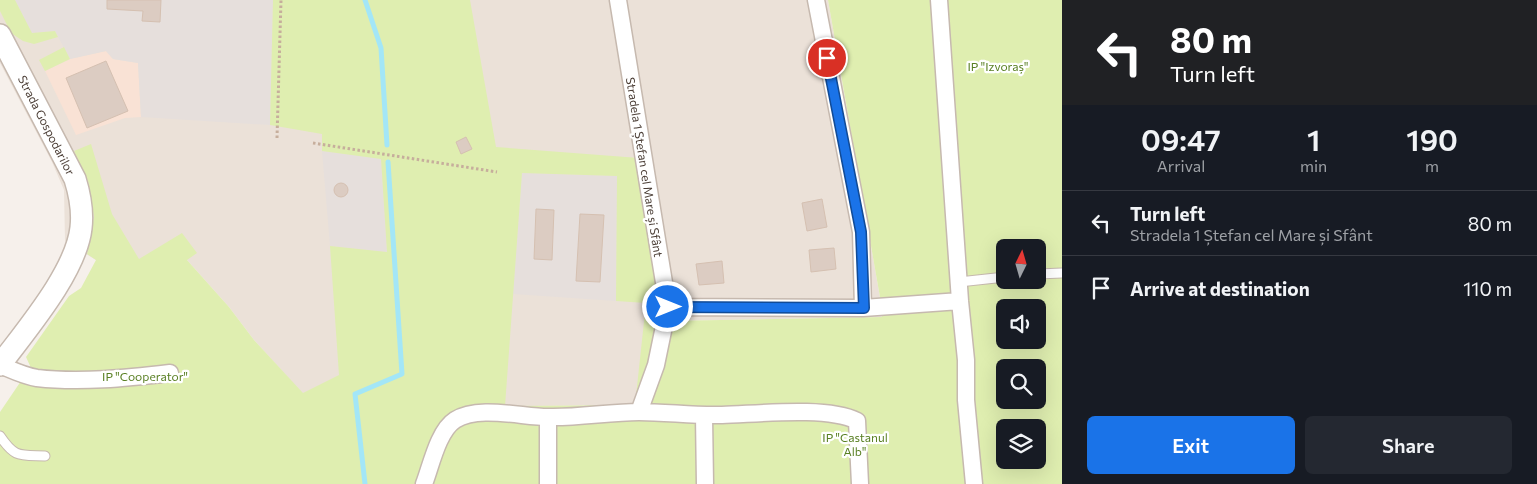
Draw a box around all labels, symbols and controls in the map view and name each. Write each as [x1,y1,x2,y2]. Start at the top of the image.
text: 80 m [1170,17,1252,60]
icon: left [1087,20,1152,85]
pin [806,37,848,79]
icon: arrive [813,44,841,72]
park label: IP "Izvoraș" [968,59,1028,74]
text: Turn left [1170,60,1255,87]
street label: Strada Gospodarilor [16,73,78,177]
street label: Stradela 1 Ștefan cel Mare și Sfânt [623,76,666,258]
text: 09:47 [1141,120,1221,157]
text: 1 [1307,120,1320,157]
text: 190 [1406,120,1458,157]
text: Arrival [1157,156,1205,175]
text: min [1300,156,1327,175]
text: m [1425,156,1439,175]
text: Turn left [1130,202,1205,225]
icon: left [1087,209,1115,237]
text: 80 m [1468,212,1512,235]
text: Stradela 1 Ștefan cel Mare și Sfânt [1130,225,1373,244]
north arrow [996,239,1046,289]
map controls [996,239,1046,469]
icon: arrive [1087,274,1115,302]
text: Arrive at destination [1130,277,1310,300]
text: 110 m [1463,277,1512,300]
position arrow [641,280,693,332]
button: sound [996,299,1046,349]
button: search [996,359,1046,409]
park label: IP "Cooperator" [102,369,188,383]
button: Exit [1087,416,1295,474]
button: Share [1305,416,1512,474]
button: layers [996,419,1046,469]
park label: IP "Castanul Alb" [822,430,888,458]

